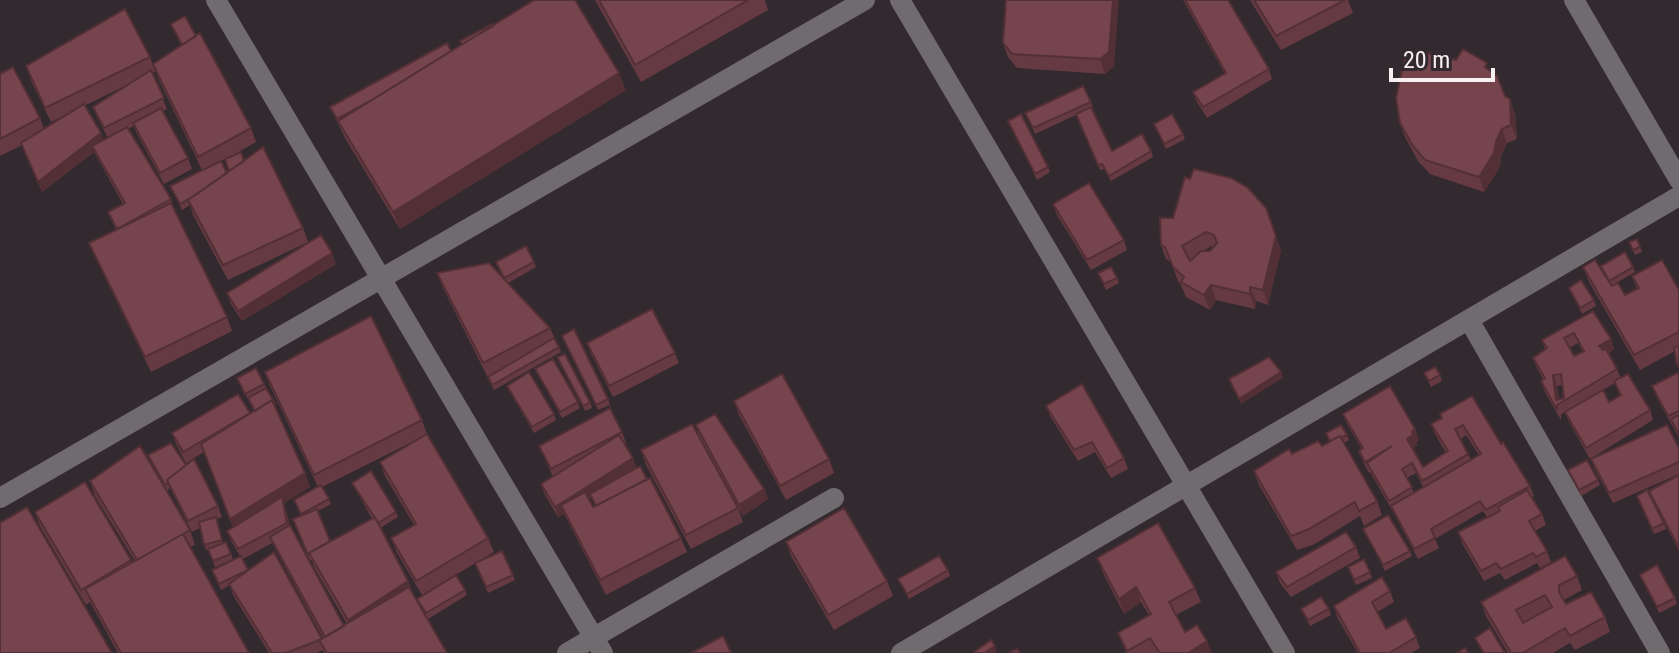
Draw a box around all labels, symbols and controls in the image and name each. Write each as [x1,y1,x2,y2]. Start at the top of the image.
scale bar [1391,32,1493,82]
text: 20 m [1403,46,1450,74]

